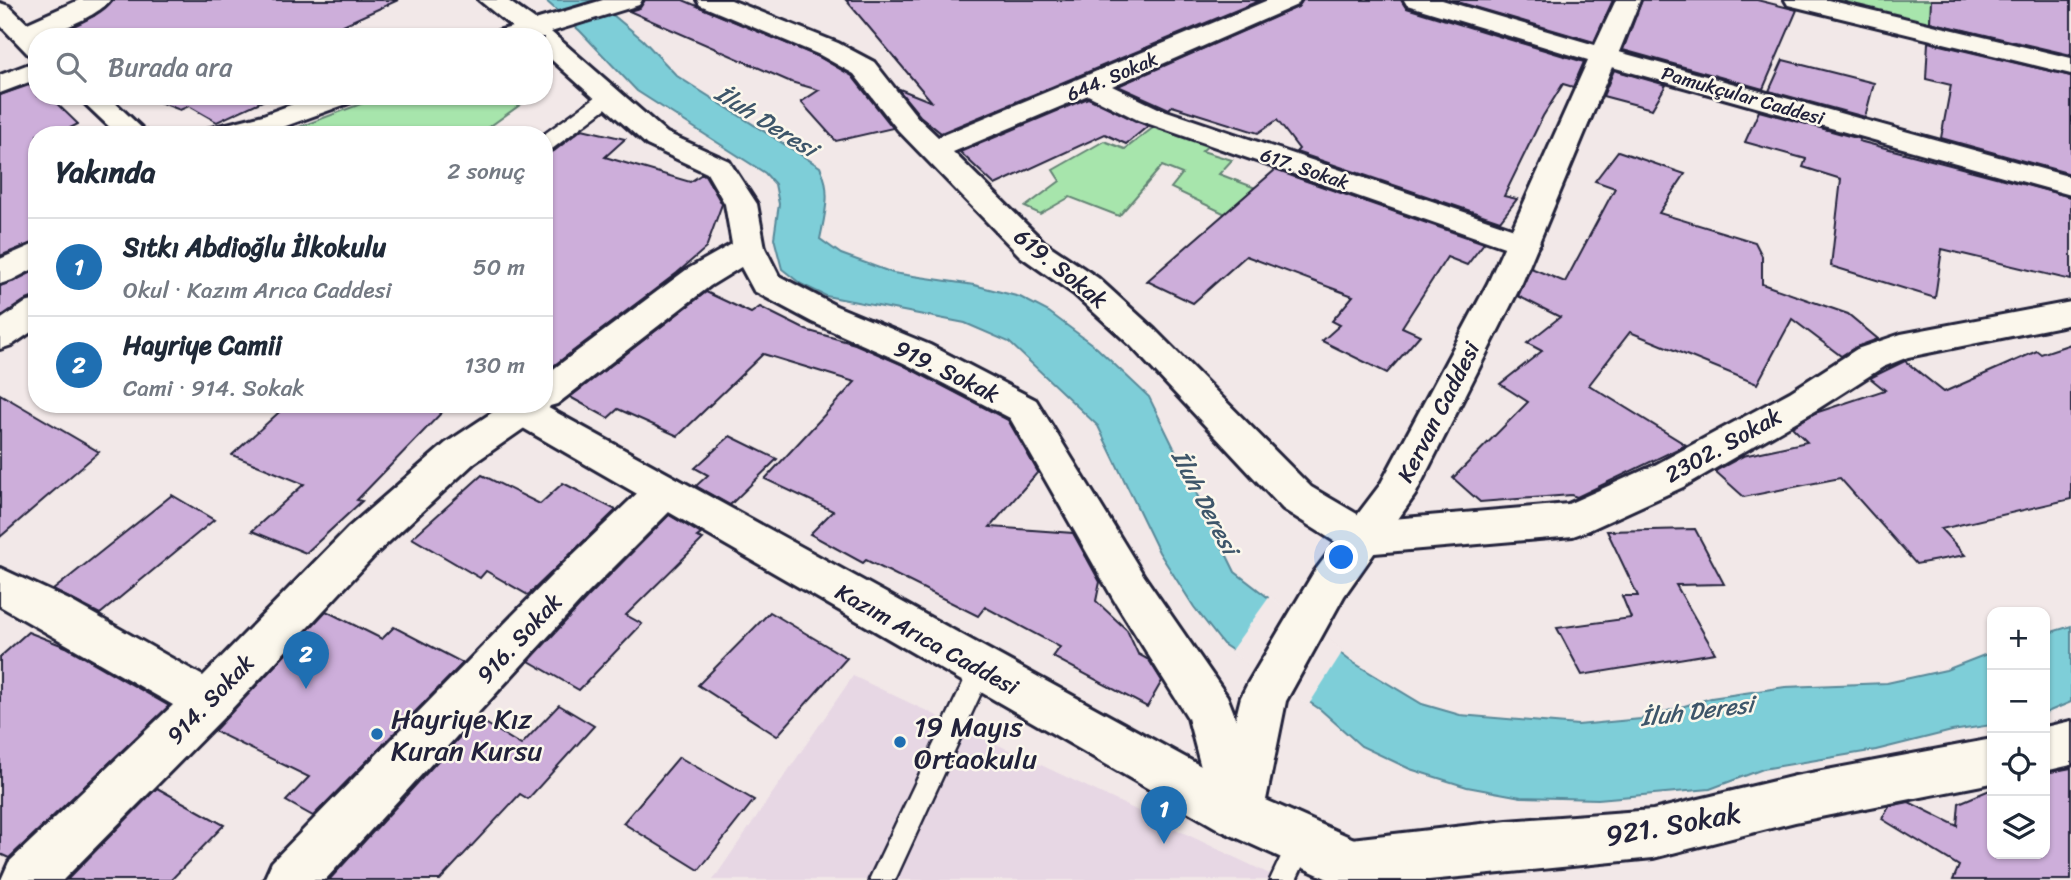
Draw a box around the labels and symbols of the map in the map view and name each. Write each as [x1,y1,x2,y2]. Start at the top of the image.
street label: 644. Sokak [1061,42,1163,111]
street label: Pamukçular Caddesi [1658,56,1829,135]
water label: İluh Deresi [706,73,829,171]
street label: 617. Sokak [1256,138,1354,199]
street label: 619. Sokak [1004,217,1117,320]
street label: 919. Sokak [887,328,1007,415]
street label: Kervan Caddesi [1385,334,1492,490]
street label: 2302. Sokak [1657,396,1789,495]
water label: İluh Deresi [1159,441,1252,566]
your location [1324,540,1358,574]
street label: Kazım Arıca Caddesi [827,572,1027,707]
street label: 916. Sokak [466,583,573,693]
pin: 2 [283,631,329,689]
street label: 914. Sokak [156,644,264,754]
water label: İluh Deresi [1637,683,1760,739]
place label: Hayriye Kız Kuran Kursu [391,694,542,775]
place label: 19 Mayıs Ortaokulu [914,702,1037,783]
marker: Hayriye Kız Kuran Kursu [369,726,385,742]
marker: 19 Mayıs Ortaokulu [892,734,908,750]
pin: 1 [1141,786,1187,844]
street label: 921. Sokak [1602,788,1745,860]

